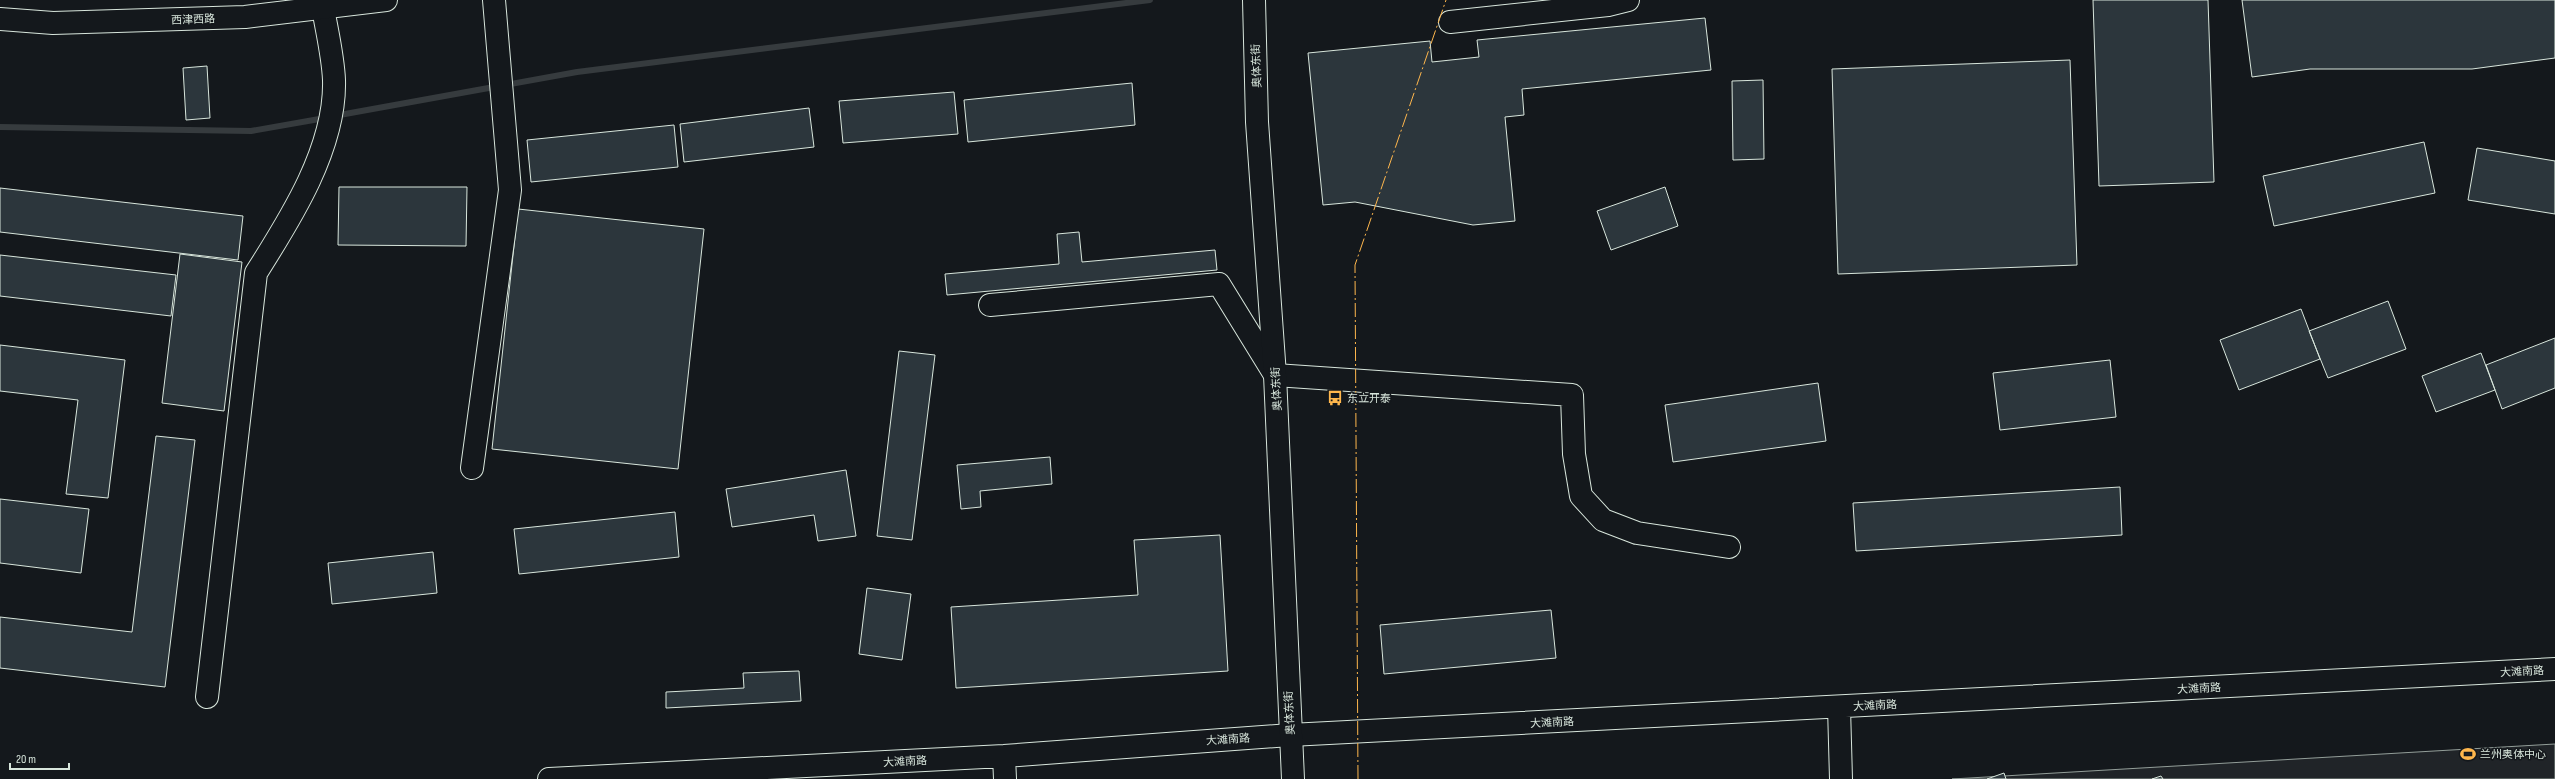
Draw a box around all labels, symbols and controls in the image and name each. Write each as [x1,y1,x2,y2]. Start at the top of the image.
street label: 西津西路 [171,12,215,27]
street label: 奥体东街 [1249,44,1264,88]
street label: 奥体东街 [1269,367,1284,411]
bus stop icon: 东立开泰 [1326,389,1344,407]
place label: 东立开泰 [1347,392,1391,405]
street label: 大滩南路 [2500,664,2544,679]
street label: 大滩南路 [2177,681,2221,696]
street label: 奥体东街 [1282,691,1297,735]
street label: 大滩南路 [1853,698,1897,713]
street label: 大滩南路 [1530,715,1574,730]
street label: 大滩南路 [1206,731,1250,748]
scale bar [10,745,69,771]
sports icon: 兰州奥体中心 [2459,745,2477,763]
place label: 兰州奥体中心 [2480,748,2546,761]
text: 20 m [16,752,36,767]
street label: 大滩南路 [883,754,927,769]

